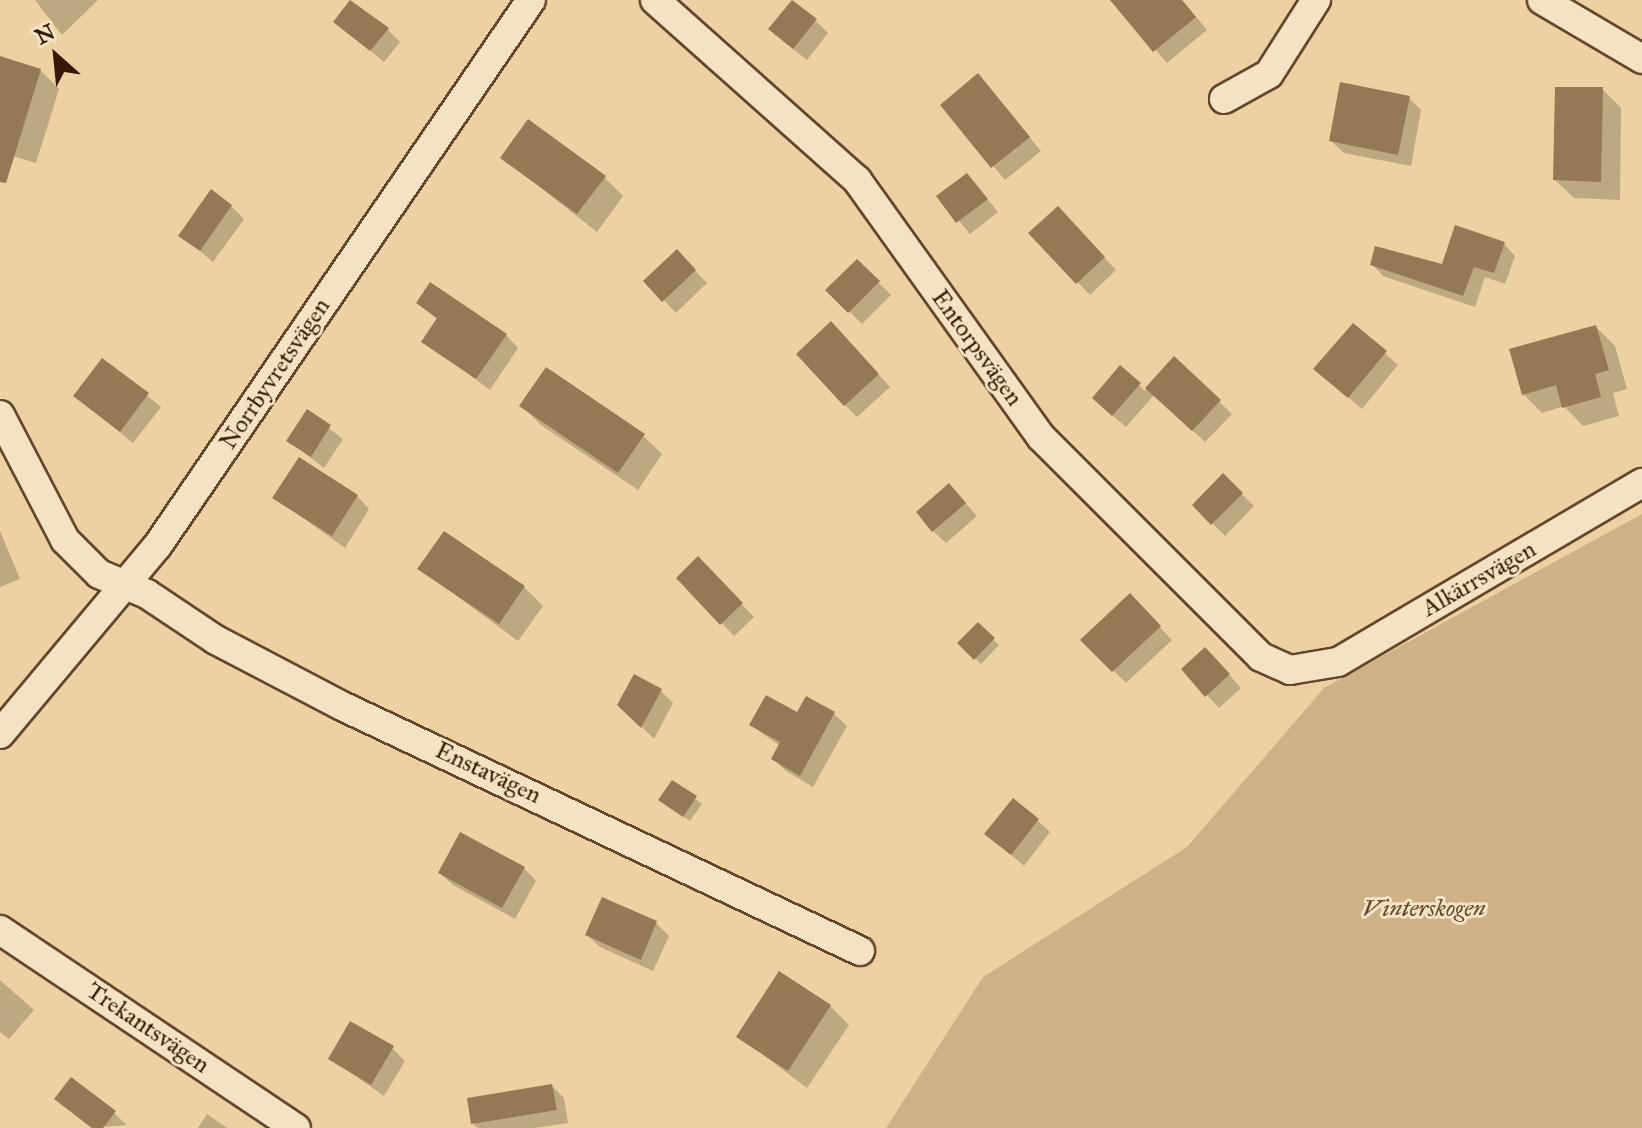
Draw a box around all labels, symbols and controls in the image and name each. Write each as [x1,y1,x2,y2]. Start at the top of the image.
north arrow [16,16,96,96]
text: N [30,18,59,50]
street label: Entorpsvägen [925,284,1029,412]
street label: Norrbyvretsvägen [214,293,336,455]
street label: Alkärrsvägen [1417,535,1541,623]
street label: Enstavägen [431,736,545,810]
park label: Vinterskogen [1362,895,1486,923]
street label: Trekantsvägen [81,976,215,1080]

